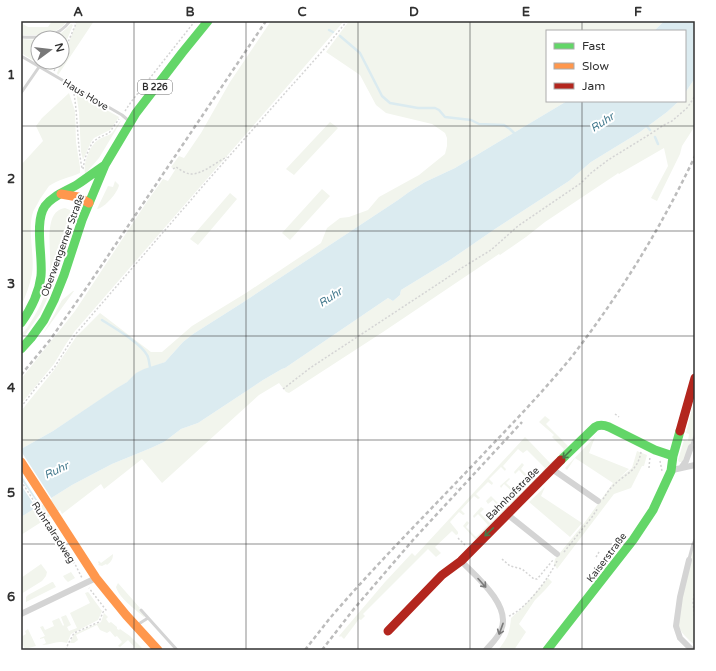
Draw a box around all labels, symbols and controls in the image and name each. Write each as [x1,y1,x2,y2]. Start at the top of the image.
text: A [73,4,83,20]
text: B [185,4,195,20]
text: C [297,4,307,20]
text: D [409,4,419,20]
text: E [522,4,530,20]
text: F [634,4,642,20]
north arrow [30,30,70,70]
legend [546,30,686,102]
text: Fast [582,39,606,53]
text: N [52,42,67,53]
text: Slow [582,59,609,73]
text: 1 [7,67,15,83]
street label: Haus Hove [61,77,111,113]
text: Jam [582,79,605,93]
road number: B 226 [138,80,172,94]
water label: Ruhr [588,109,618,135]
text: 2 [7,171,15,187]
street label: Oberwengerner Straße [39,192,87,298]
text: 3 [7,276,15,292]
water label: Ruhr [316,284,346,310]
text: 4 [7,380,16,396]
one-way arrow [562,449,572,459]
water label: Ruhr [42,458,72,482]
street label: Bahnhofstraße [484,464,542,523]
text: 5 [7,485,15,501]
street label: Ruhrtalradweg [29,500,77,565]
one-way arrow [484,528,494,537]
street label: Kaiserstraße [584,530,630,585]
one-way arrow [477,578,487,588]
text: 6 [7,589,15,605]
one-way arrow [496,622,504,634]

